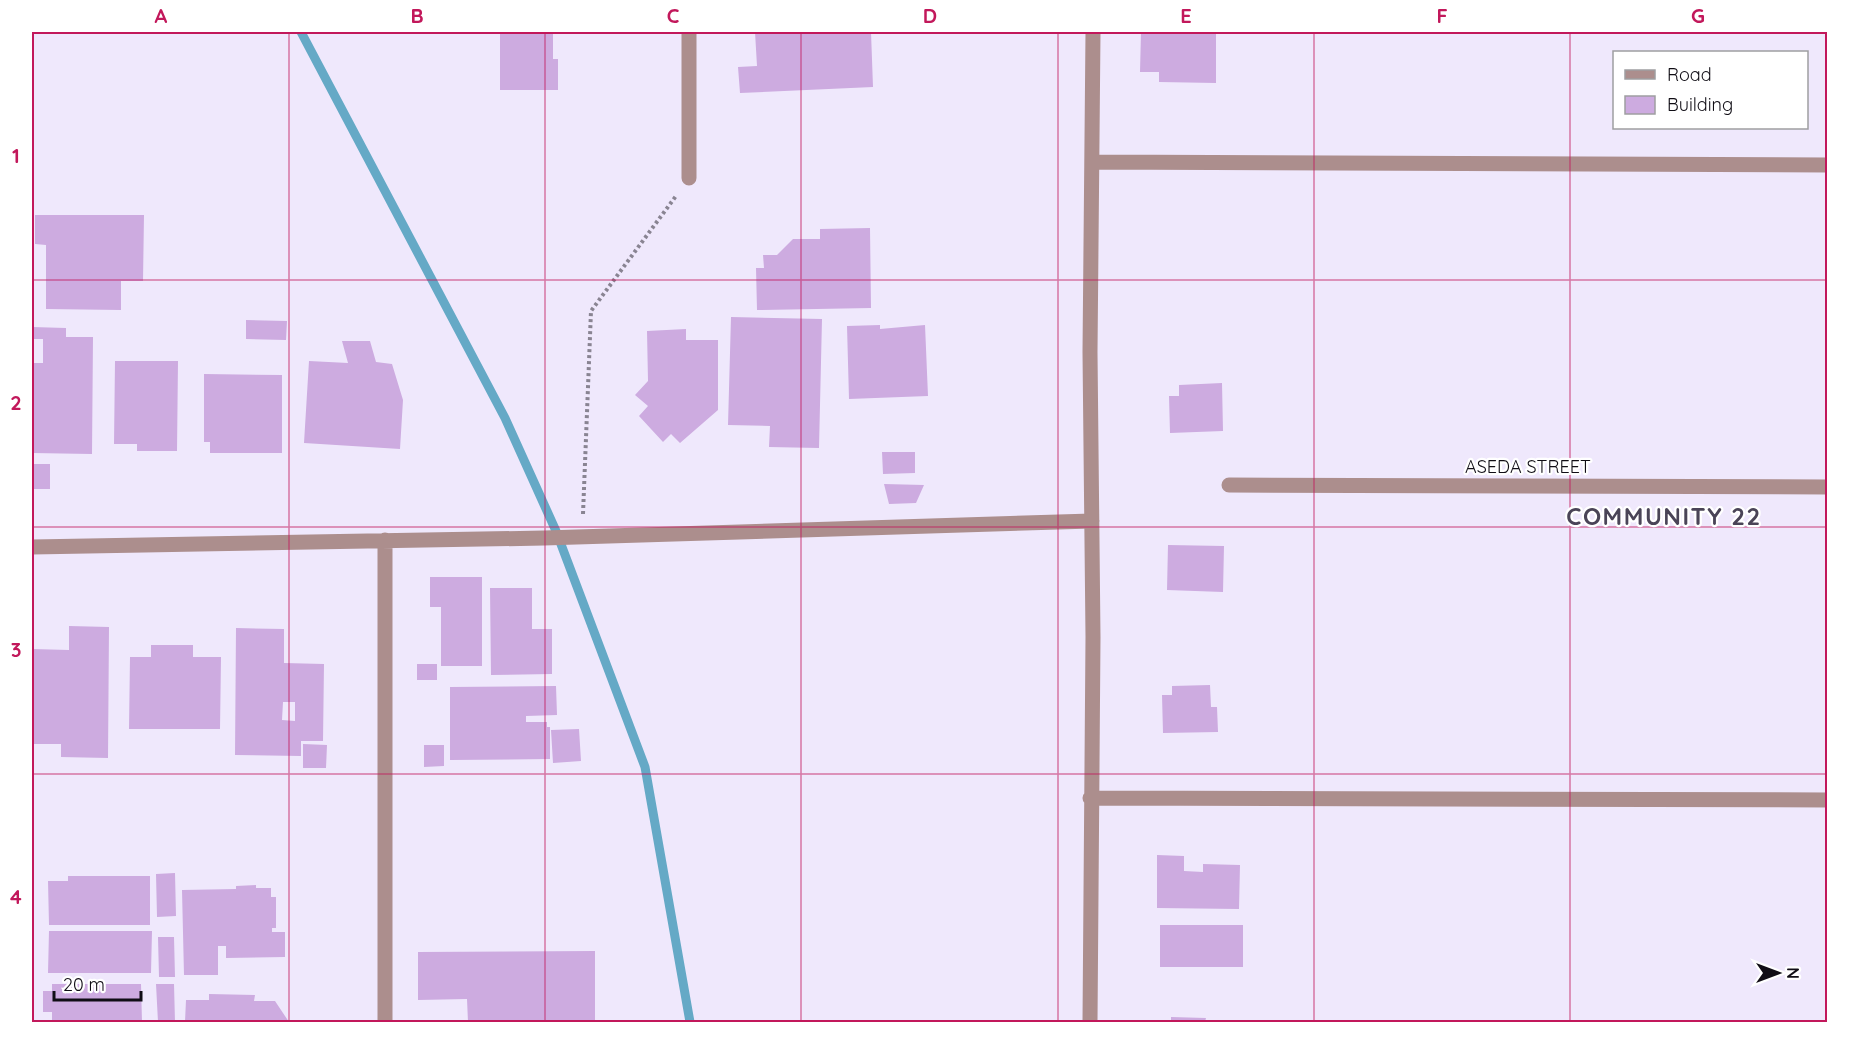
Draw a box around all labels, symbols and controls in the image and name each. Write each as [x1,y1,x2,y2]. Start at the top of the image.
text: A [155,3,168,28]
text: B [410,3,424,28]
text: C [667,3,680,28]
text: D [923,3,937,28]
text: E [1180,3,1192,28]
text: F [1436,3,1448,28]
text: G [1691,3,1705,28]
legend [1613,51,1808,129]
text: Road [1667,63,1712,86]
text: Building [1667,93,1733,116]
text: 1 [12,143,20,168]
text: 2 [10,390,22,415]
street label: ASEDA STREET [1465,455,1591,478]
district label: COMMUNITY 22 [1566,501,1762,531]
text: 3 [11,637,21,662]
text: 4 [10,884,22,909]
north arrow [1748,943,1808,1003]
scale bar [54,964,141,1002]
text: N [1783,967,1803,979]
text: 20 m [63,973,105,996]

